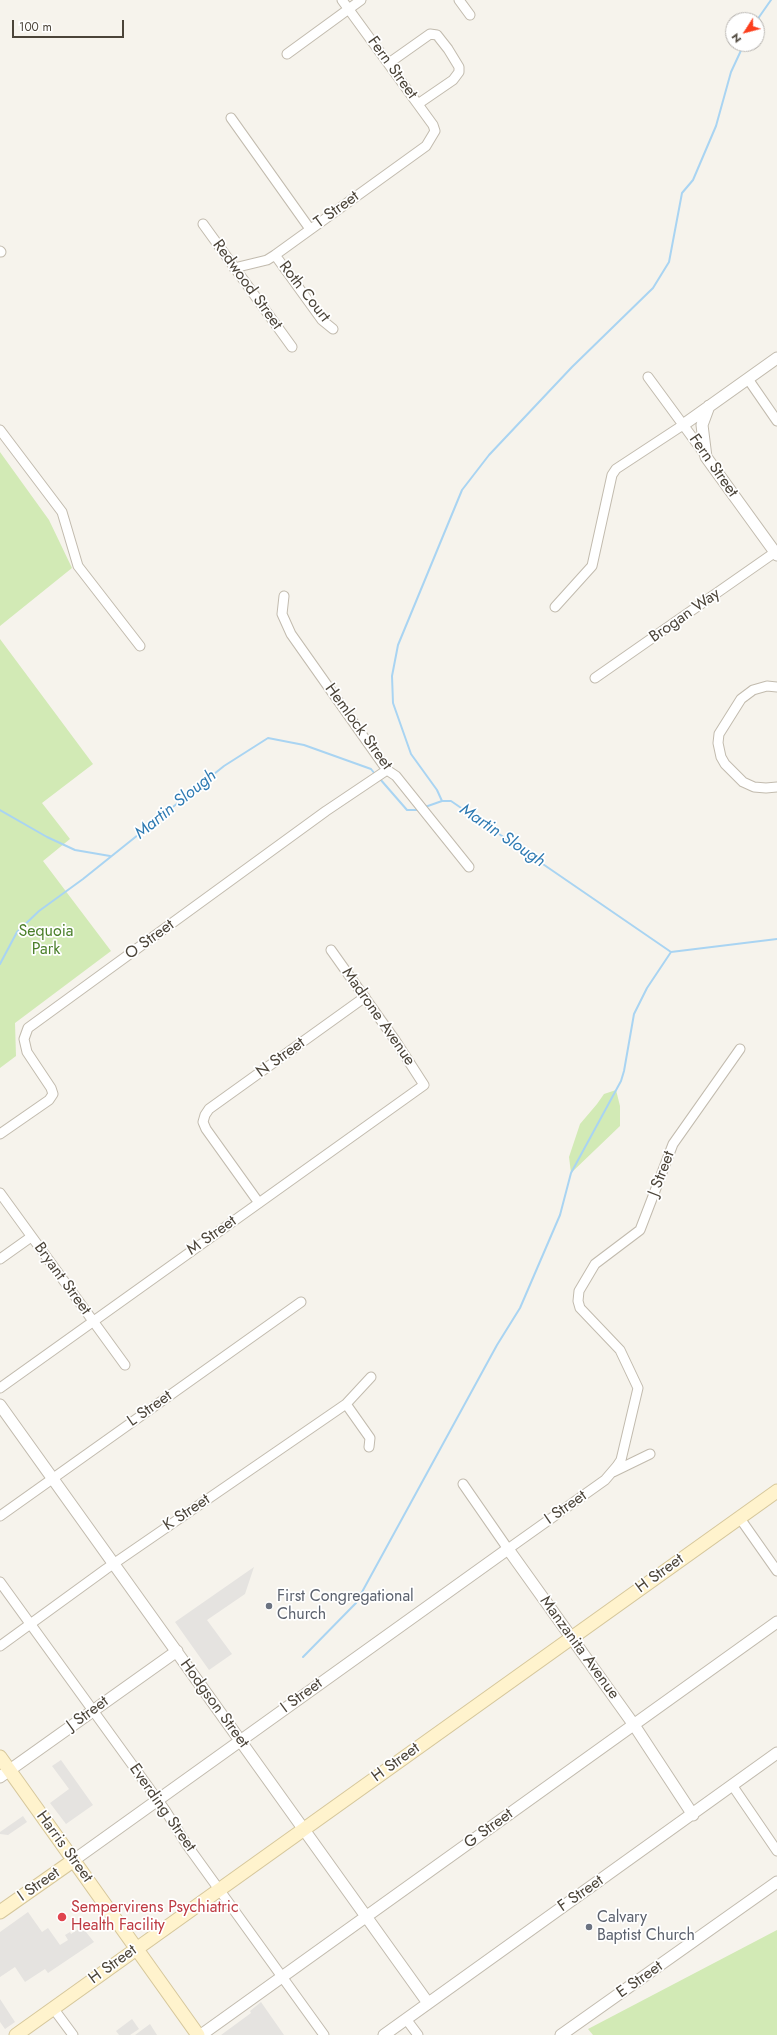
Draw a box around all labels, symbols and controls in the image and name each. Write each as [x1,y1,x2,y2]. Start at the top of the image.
scale bar [14,12,126,38]
north arrow [725,12,765,52]
text: 100 m [19,18,52,36]
text: N [727,30,745,47]
street label: Fern Street [363,33,421,103]
street label: T Street [311,187,363,233]
street label: Redwood Street [208,236,286,334]
street label: Roth Court [274,258,334,326]
street label: Fern Street [684,431,742,501]
street label: Brogan Way [646,585,724,647]
street label: Hemlock Street [320,680,396,774]
water label: Martin Slough [131,766,221,844]
water label: Martin Slough [455,800,549,872]
street label: O Street [122,916,178,964]
park label: Sequoia Park [18,922,74,960]
street label: Madrone Avenue [337,964,419,1070]
street label: N Street [253,1034,309,1082]
street label: J Street [645,1149,679,1199]
street label: M Street [184,1212,240,1260]
street label: Bryant Street [29,1239,95,1319]
street label: L Street [124,1387,176,1431]
street label: I Street [541,1487,591,1529]
street label: K Street [160,1490,214,1536]
street label: H Street [632,1550,688,1598]
place label: First Congregational Church [277,1587,414,1625]
street label: Manzanita Avenue [535,1593,623,1703]
marker: First Congregational Church [264,1601,274,1611]
street label: Hodgson Street [175,1656,253,1752]
street label: I Street [277,1674,327,1718]
street label: J Street [63,1692,113,1736]
street label: H Street [368,1739,424,1787]
street label: Everding Street [125,1760,199,1856]
street label: G Street [461,1805,517,1853]
street label: Harris Street [32,1808,96,1886]
street label: I Street [14,1864,64,1906]
street label: F Street [555,1872,607,1916]
place label: Sempervirens Psychiatric Health Facility [71,1898,239,1936]
place label: Calvary Baptist Church [597,1908,695,1946]
marker: Sempervirens Psychiatric Health Facility [56,1911,68,1923]
marker: Calvary Baptist Church [584,1922,594,1932]
street label: H Street [85,1941,141,1989]
street label: E Street [613,1957,667,2003]

